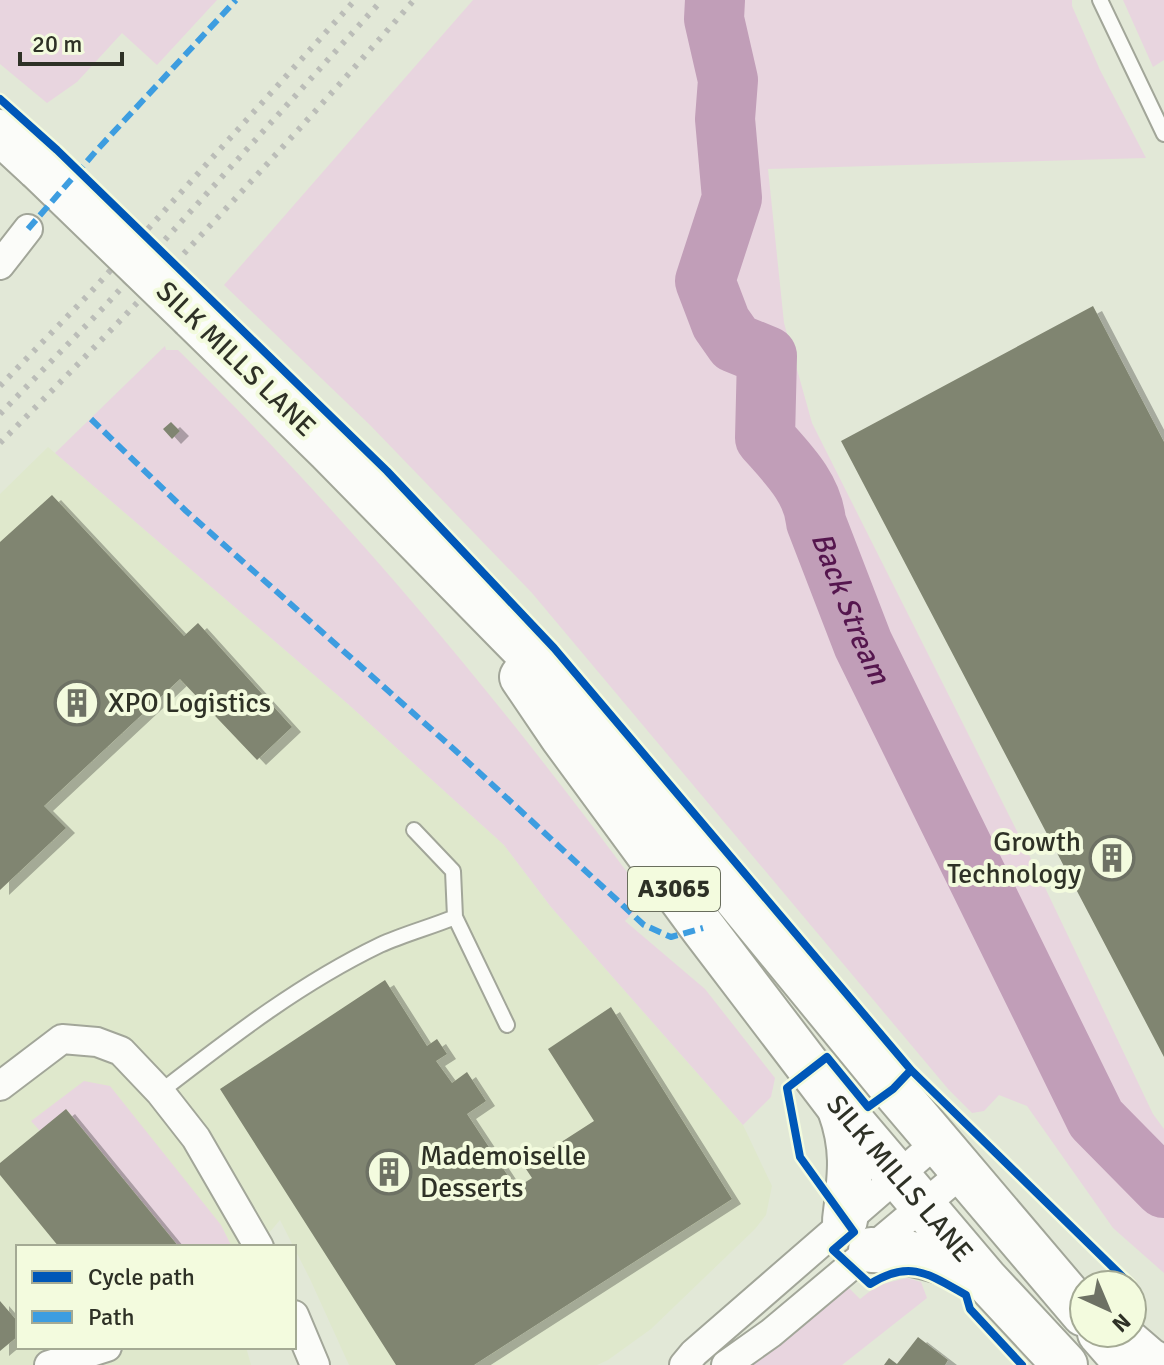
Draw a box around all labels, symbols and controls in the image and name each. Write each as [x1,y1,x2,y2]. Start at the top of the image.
scale bar [20,16,122,66]
text: 20 m [32,29,82,59]
street label: SILK MILLS LANE [149,274,323,444]
water label: Back Stream [803,527,899,691]
building icon: XPO Logistics [53,679,101,727]
place label: XPO Logistics [108,686,271,720]
place label: Growth Technology [947,825,1081,891]
building icon: Growth Technology [1088,834,1136,882]
road number: A3065 [628,867,720,911]
street label: SILK MILLS LANE [819,1088,980,1269]
place label: Mademoiselle Desserts [420,1139,586,1205]
building icon: Mademoiselle Desserts [365,1148,413,1196]
legend [16,1245,296,1349]
text: Cycle path [88,1262,195,1292]
north arrow [1068,1269,1148,1349]
text: Path [88,1302,134,1332]
text: N [1107,1308,1136,1338]

